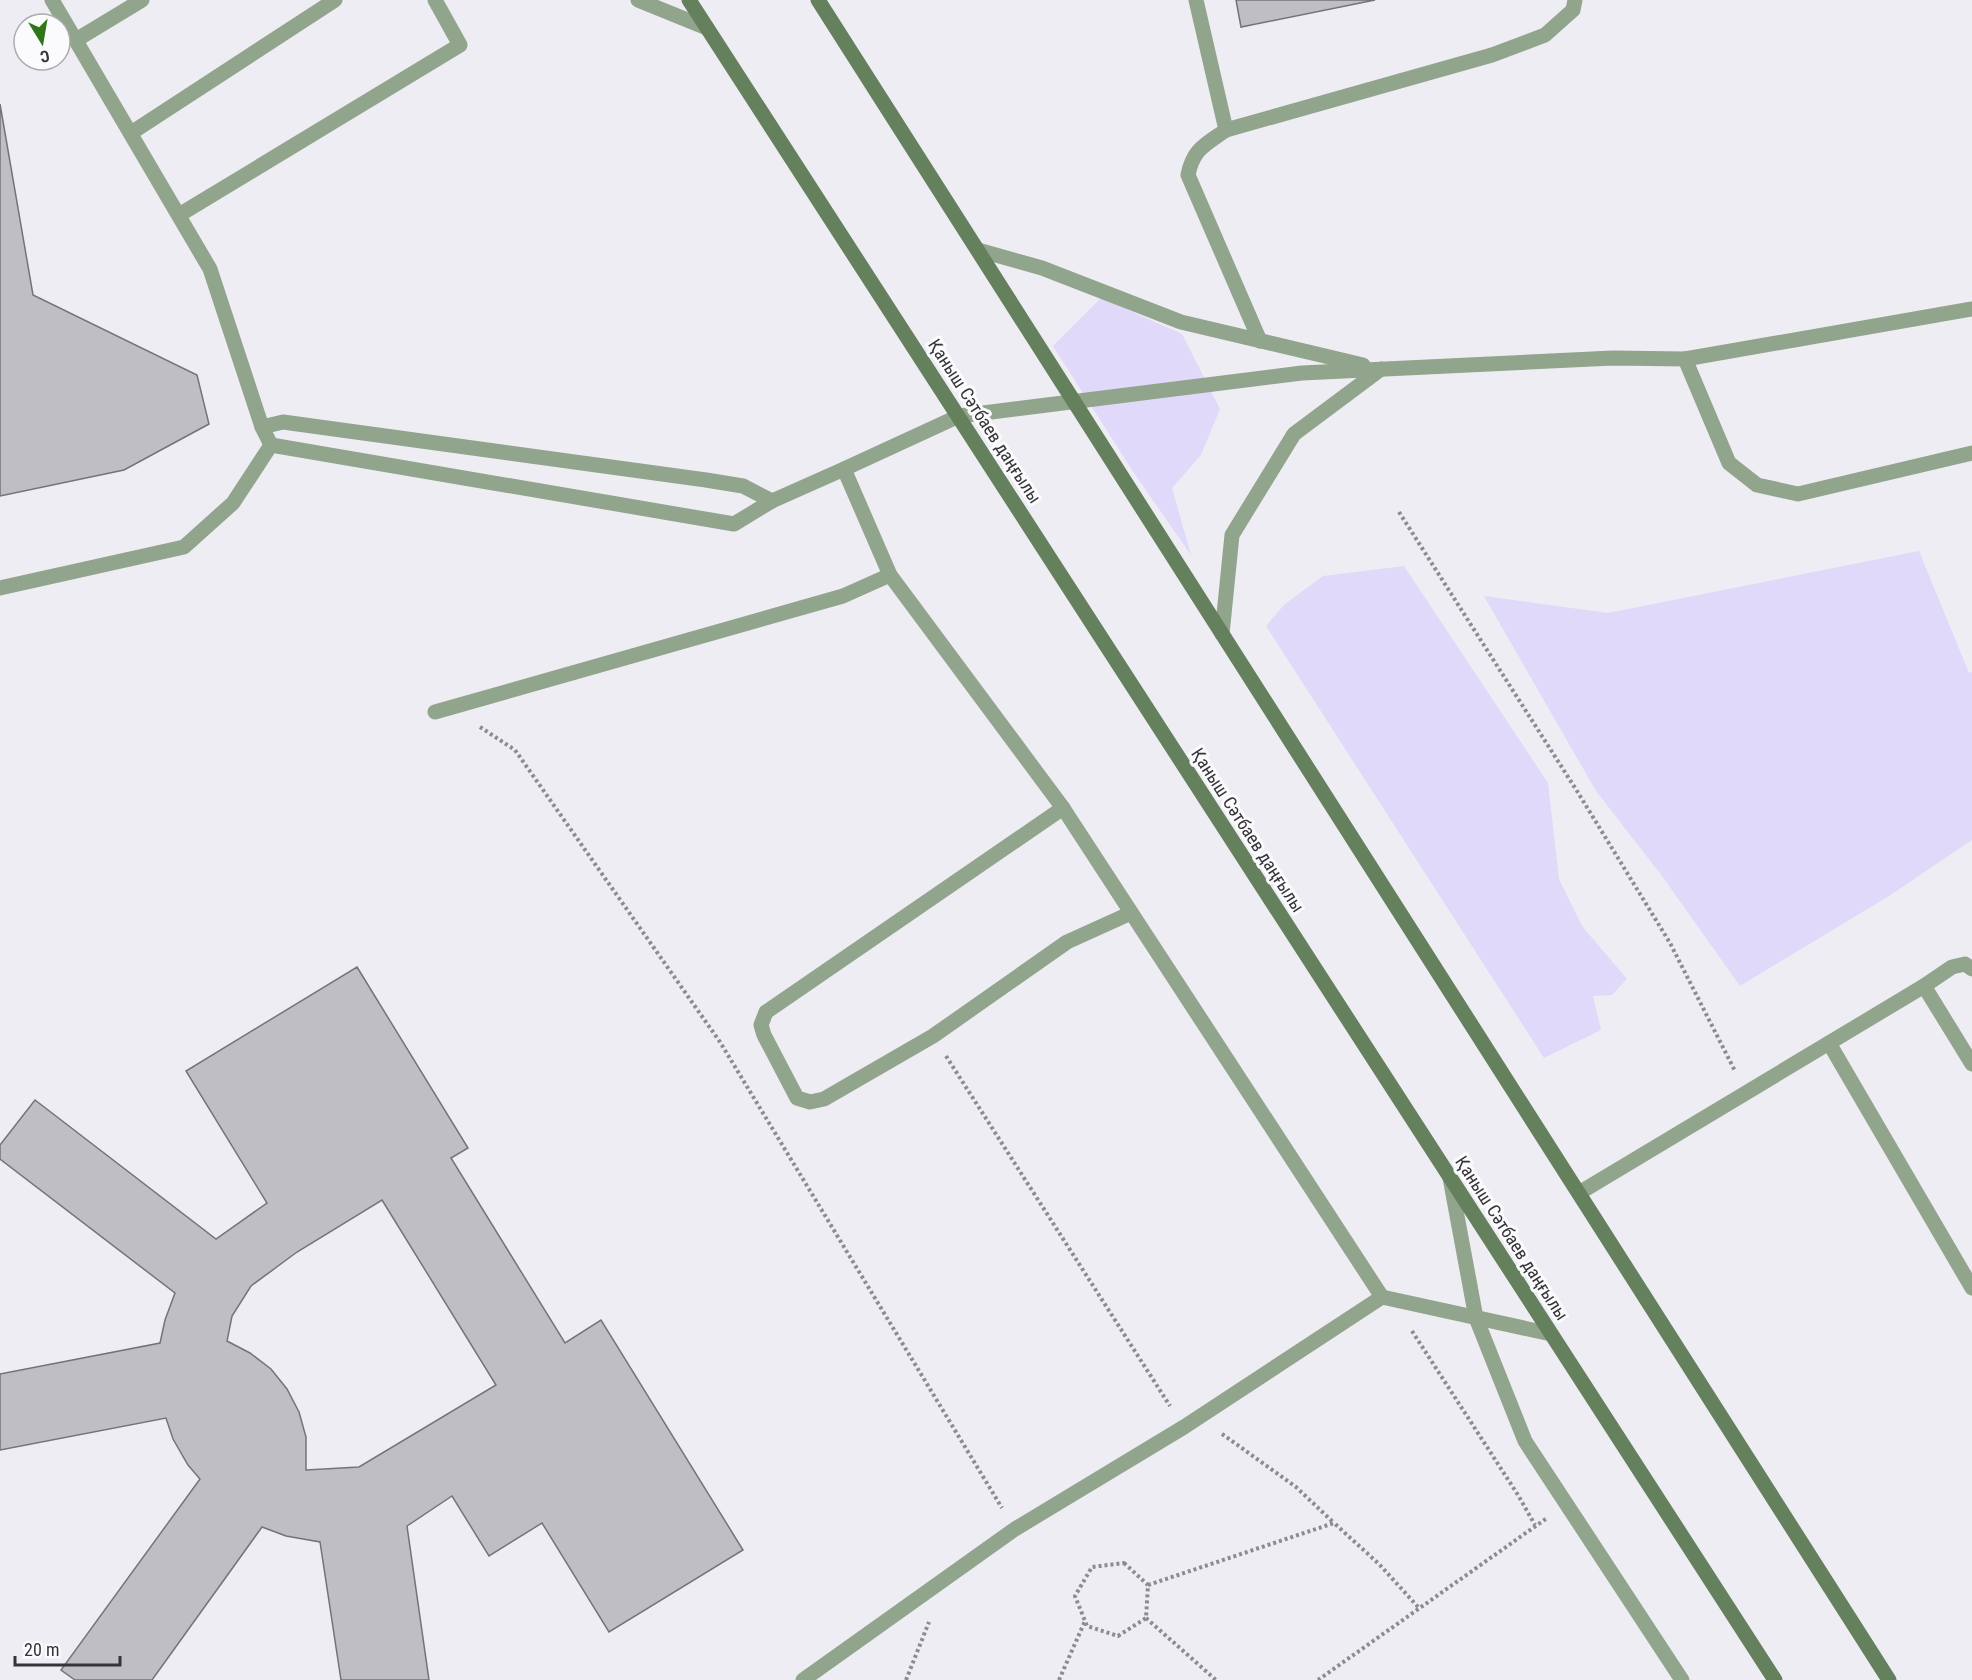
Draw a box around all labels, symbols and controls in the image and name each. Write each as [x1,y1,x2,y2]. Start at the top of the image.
north arrow [12,12,72,72]
text: С [38,46,51,66]
street label: Қаныш Сәтбаев даңғылы [924,335,1046,507]
street label: Қаныш Сәтбаев даңғылы [1187,744,1309,916]
street label: Қаныш Сәтбаев даңғылы [1451,1152,1573,1324]
scale bar [15,1629,120,1667]
text: 20 m [24,1639,59,1660]

